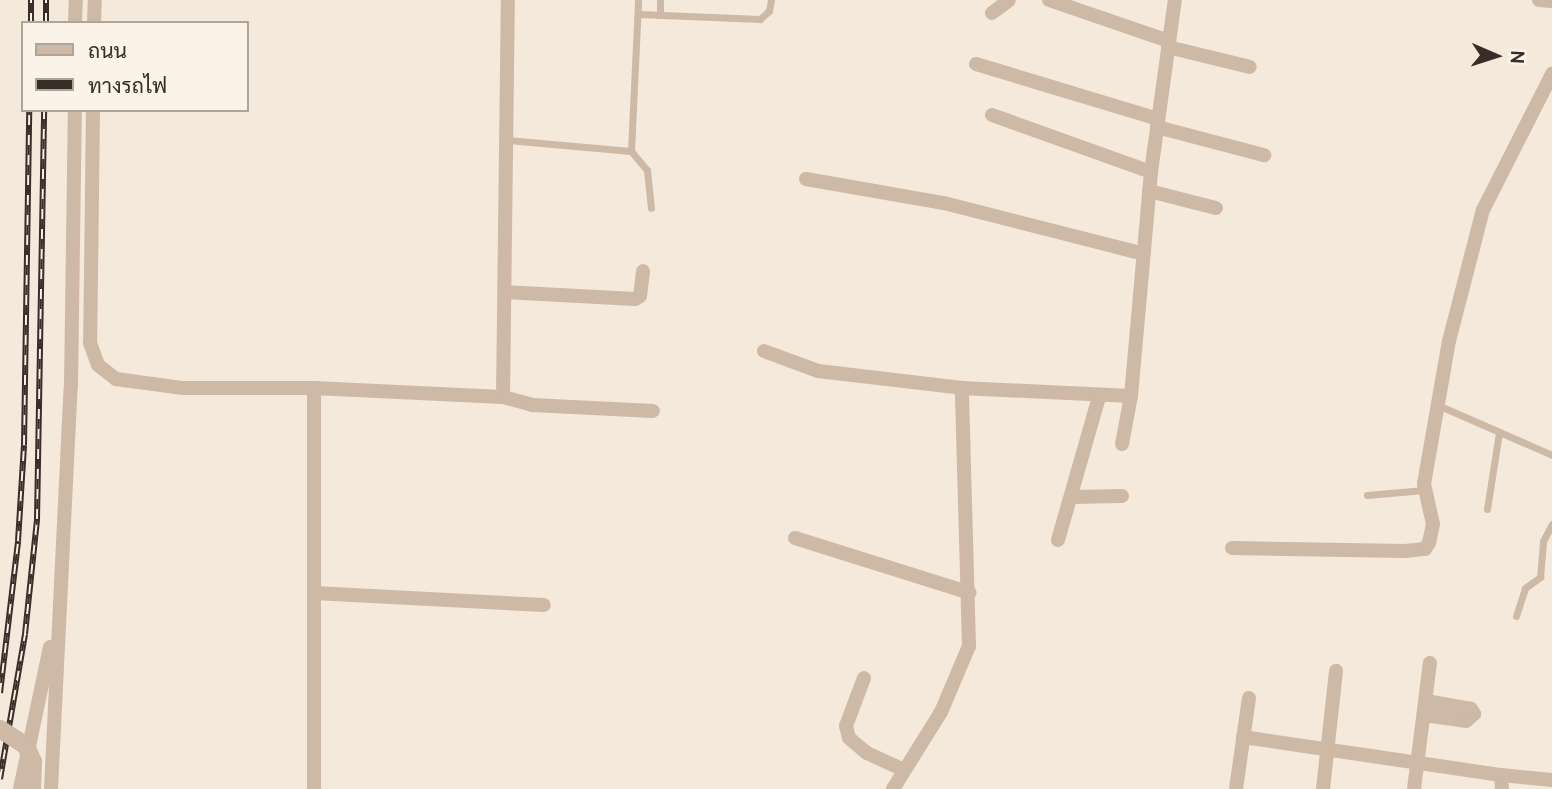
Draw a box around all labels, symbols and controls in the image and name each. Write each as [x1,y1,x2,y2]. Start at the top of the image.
legend [21,21,248,112]
north arrow [1461,21,1531,91]
text: ถนน [88,38,127,63]
text: N [1506,50,1529,64]
text: ทางรถไฟ [88,73,167,98]

